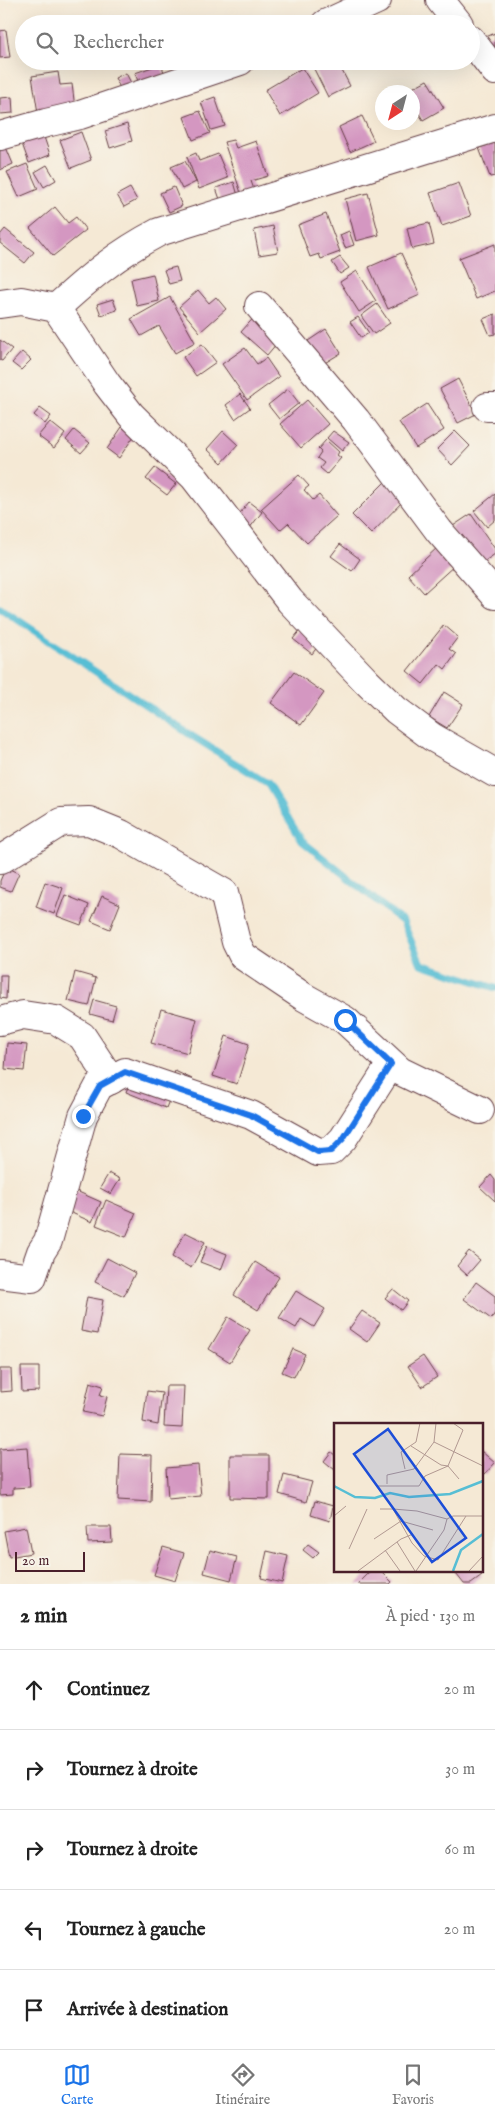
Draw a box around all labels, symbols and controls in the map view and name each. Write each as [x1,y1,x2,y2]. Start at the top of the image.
search box [15,15,480,70]
icon: search [33,29,61,57]
text: Rechercher [73,31,164,55]
north arrow [375,85,420,130]
route start [334,1009,357,1032]
route end [72,1105,95,1128]
inset map [334,1423,482,1572]
scale bar [15,1549,85,1572]
text: 20 m [22,1552,49,1570]
text: 2 min [20,1603,67,1630]
text: À pied · 130 m [386,1607,475,1627]
icon: ahead [20,1676,48,1704]
text: Continuez [67,1678,150,1702]
text: 20 m [444,1680,475,1700]
icon: right [20,1756,48,1784]
text: Tournez à droite [67,1758,198,1782]
text: 30 m [445,1760,475,1780]
icon: right [20,1836,48,1864]
text: Tournez à droite [67,1838,198,1862]
text: 60 m [445,1840,475,1860]
icon: left [20,1916,48,1944]
text: Tournez à gauche [67,1918,206,1942]
text: 20 m [444,1920,475,1940]
icon: arrive [20,1996,48,2024]
text: Arrivée à destination [67,1998,228,2022]
tab: Carte [61,2061,93,2109]
tab: Itinéraire [215,2061,270,2109]
tab: Favoris [392,2061,434,2109]

